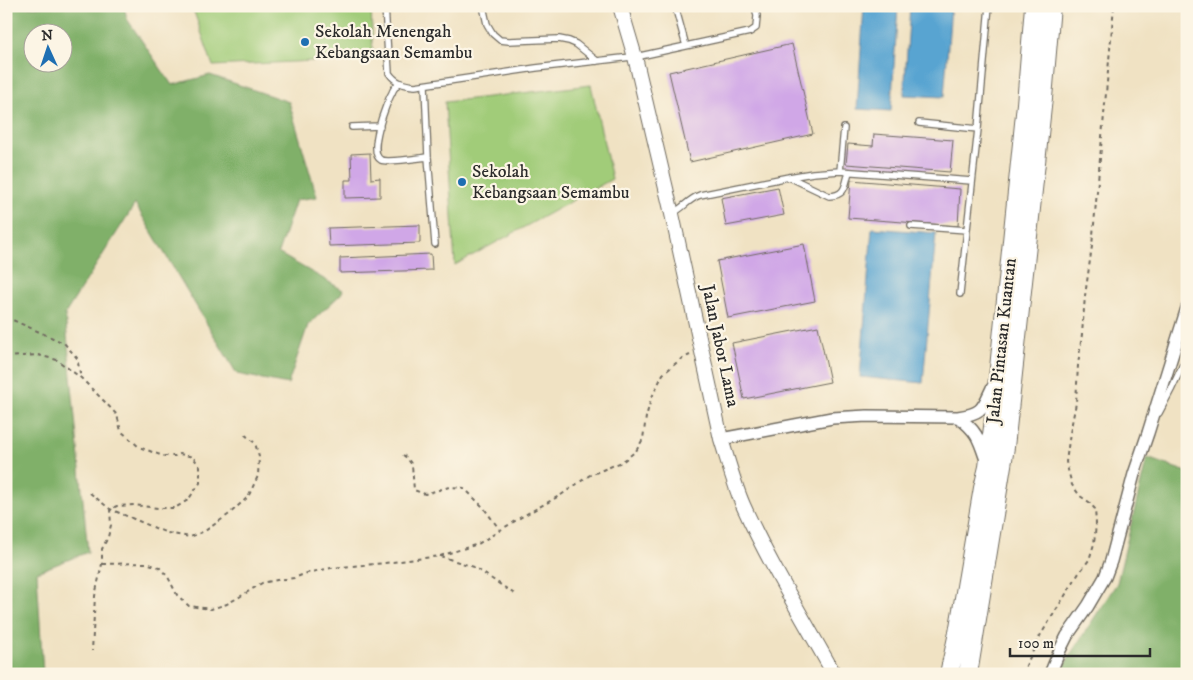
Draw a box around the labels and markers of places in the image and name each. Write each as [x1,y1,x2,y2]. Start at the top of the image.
place label: Sekolah Menengah Kebangsaan Semambu [315,21,473,64]
marker: Sekolah Menengah Kebangsaan Semambu [299,36,311,48]
place label: Sekolah Kebangsaan Semambu [472,161,630,204]
marker: Sekolah Kebangsaan Semambu [456,176,468,188]

